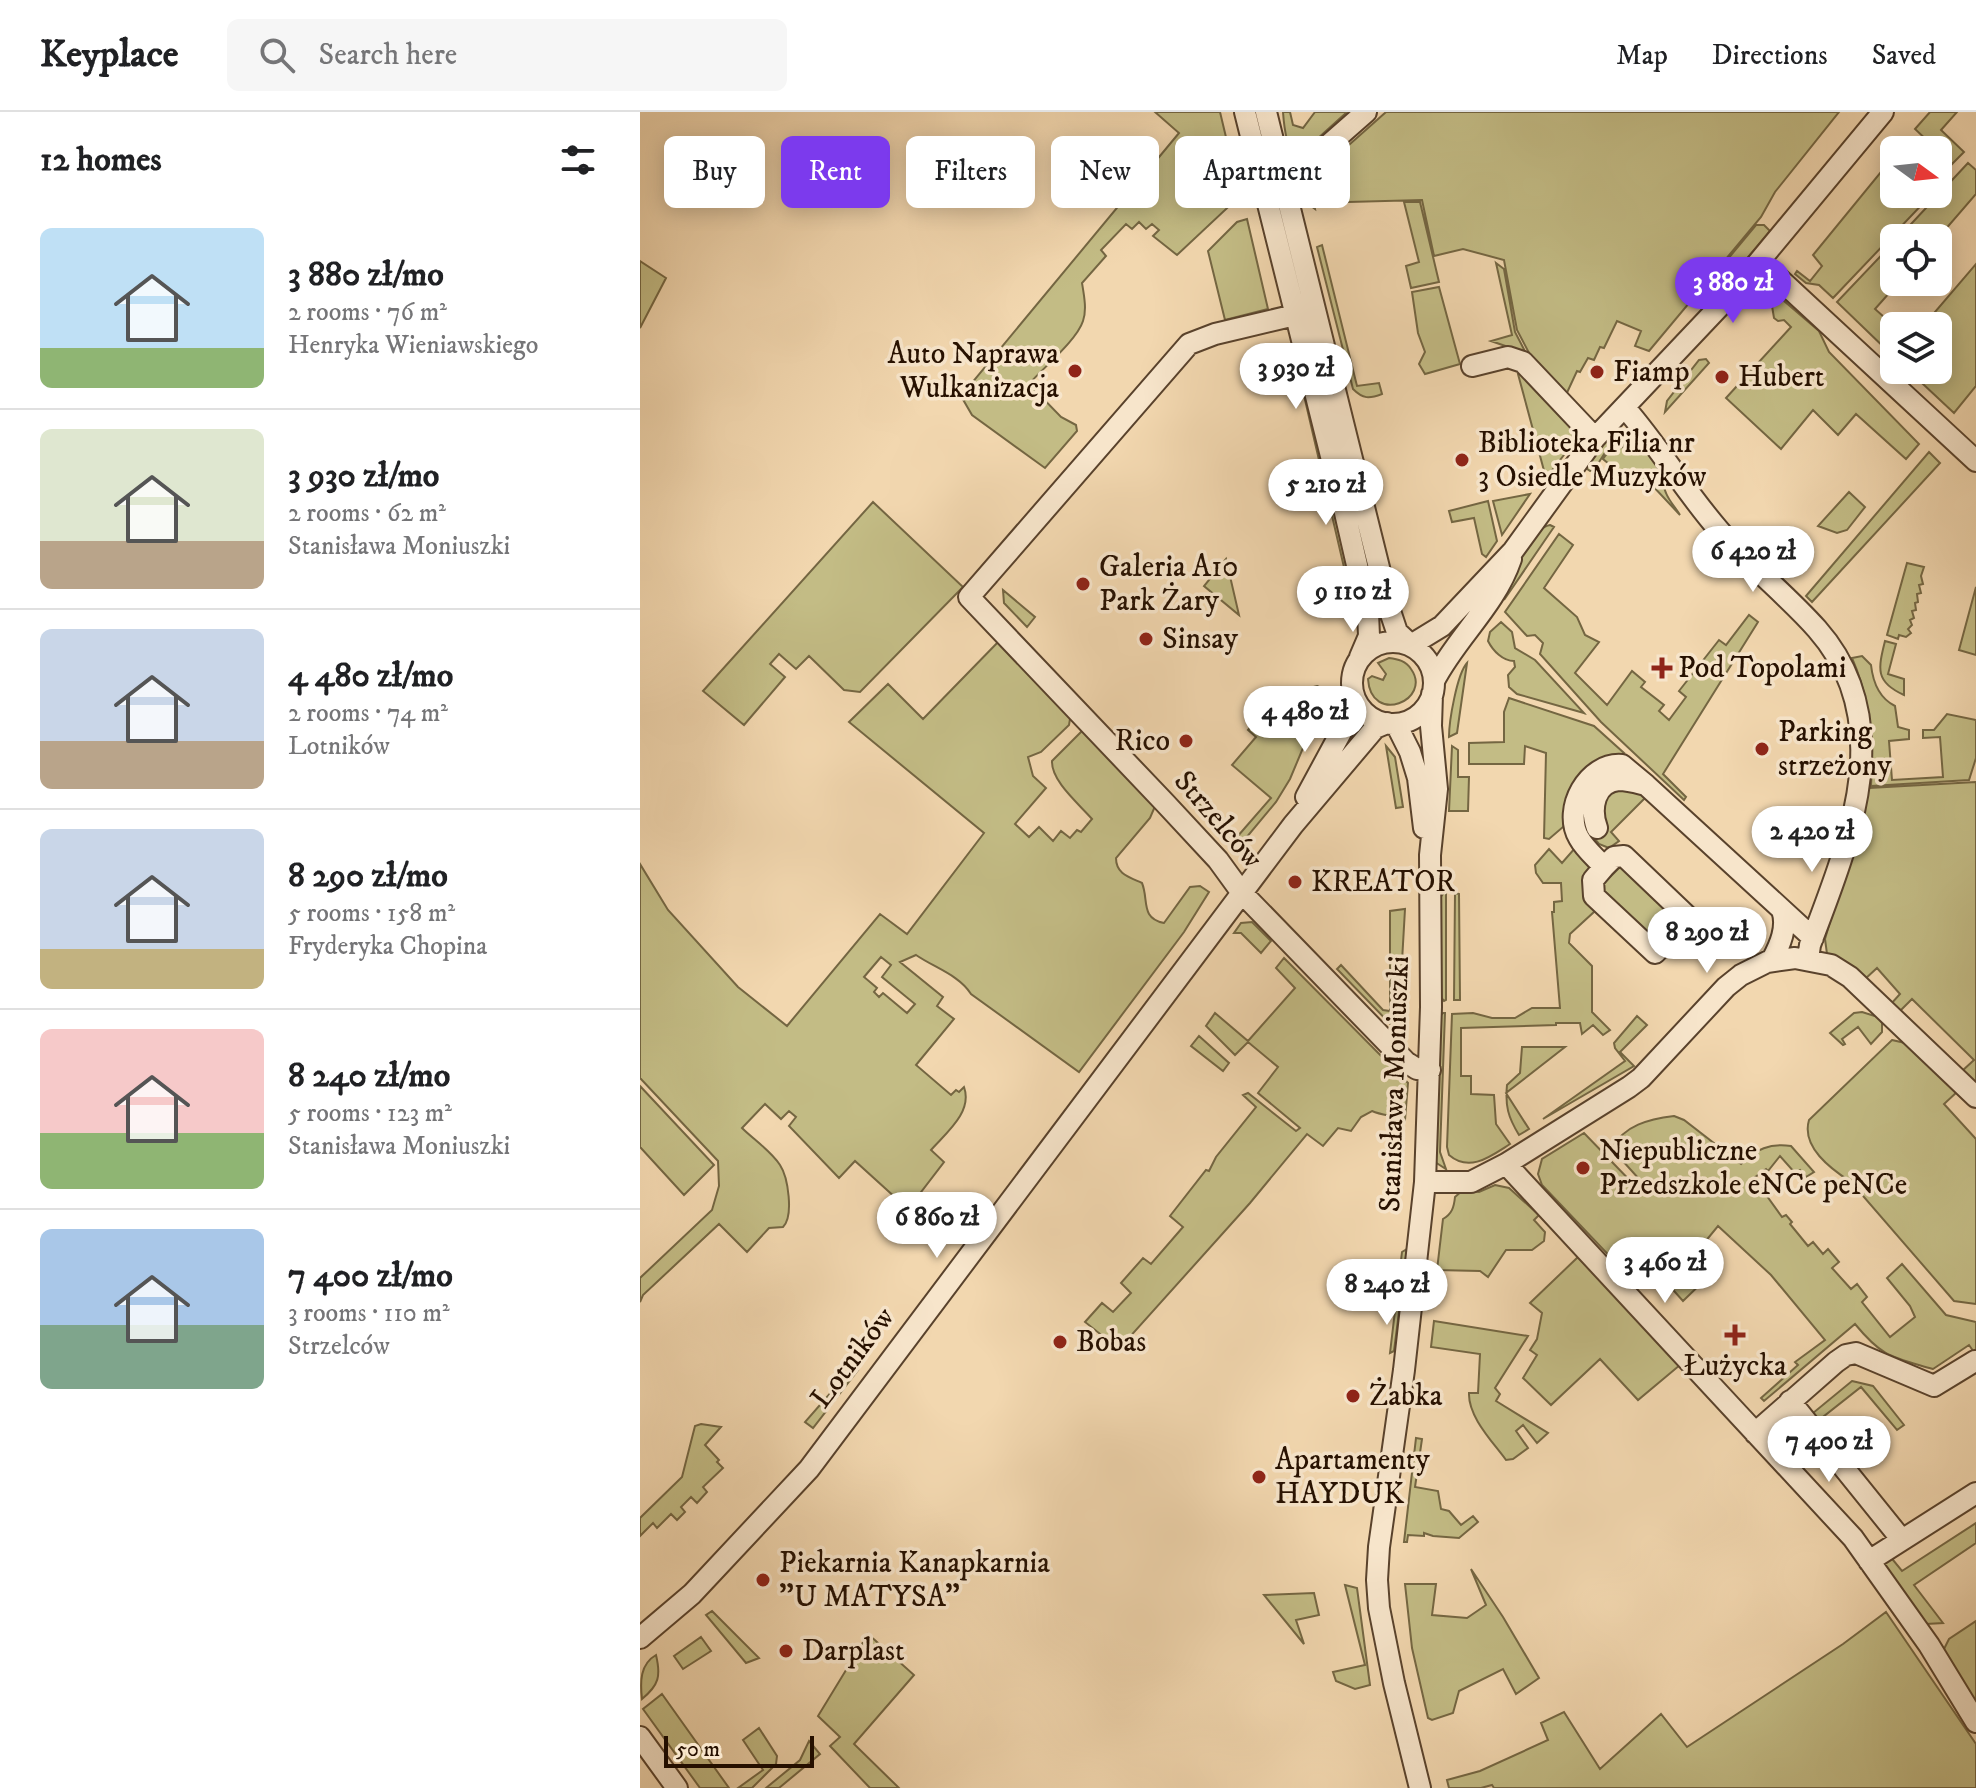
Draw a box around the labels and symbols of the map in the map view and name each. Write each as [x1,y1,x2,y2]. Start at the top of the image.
north arrow [1880,136,1952,208]
pin: 3 880 zł [1650,257,1816,325]
place label: Auto Naprawa Wulkanizacja [887,336,1059,407]
pin: 3 930 zł [1213,343,1379,411]
place label: Fiamp [1613,354,1689,391]
place label: Hubert [1738,359,1824,396]
marker: Auto Naprawa Wulkanizacja [1066,362,1084,380]
marker: Fiamp [1588,363,1606,381]
marker: Hubert [1713,368,1731,386]
place label: Biblioteka Filia nr 3 Osiedle Muzyków [1478,425,1706,496]
marker: Biblioteka Filia nr 3 Osiedle Muzyków [1453,451,1471,469]
pin: 5 210 zł [1243,459,1409,527]
pin: 6 420 zł [1670,526,1836,594]
place label: Galeria A10 Park Żary [1099,549,1238,620]
pin: 9 110 zł [1270,566,1436,634]
marker: Galeria A10 Park Żary [1074,575,1092,593]
place label: Sinsay [1162,621,1239,658]
marker: Sinsay [1137,630,1155,648]
place label: Pod Topolami [1678,650,1847,687]
marker: Pod Topolami [1653,659,1671,677]
pin: 4 480 zł [1222,686,1388,754]
place label: Parking strzeżony [1778,714,1892,785]
place label: Rico [1115,723,1170,760]
marker: Rico [1177,732,1195,750]
marker: Parking strzeżony [1753,740,1771,758]
street label: Strzelców [1165,764,1271,876]
pin: 2 420 zł [1729,806,1895,874]
place label: KREATOR [1311,864,1455,901]
marker: KREATOR [1286,873,1304,891]
pin: 8 290 zł [1624,907,1790,975]
street label: Stanisława Moniuszki [1372,955,1418,1213]
place label: Niepubliczne Przedszkole eNCe peNCe [1599,1133,1907,1204]
marker: Niepubliczne Przedszkole eNCe peNCe [1574,1159,1592,1177]
pin: 6 860 zł [854,1192,1020,1260]
pin: 3 460 zł [1582,1237,1748,1305]
pin: 8 240 zł [1304,1259,1470,1327]
street label: Lotników [803,1300,903,1416]
place label: Bobas [1076,1324,1146,1361]
marker: Łużycka [1726,1326,1744,1344]
marker: Bobas [1051,1333,1069,1351]
place label: Łużycka [1683,1348,1787,1385]
place label: Żabka [1369,1377,1443,1415]
marker: Żabka [1344,1387,1362,1405]
pin: 7 400 zł [1746,1416,1912,1484]
place label: Apartamenty HAYDUK [1275,1442,1430,1513]
marker: Apartamenty HAYDUK [1250,1468,1268,1486]
place label: Piekarnia Kanapkarnia "U MATYSA" [779,1545,1050,1616]
marker: Piekarnia Kanapkarnia "U MATYSA" [754,1571,772,1589]
place label: Darplast [802,1633,905,1670]
marker: Darplast [777,1642,795,1660]
scale bar [664,1732,814,1768]

